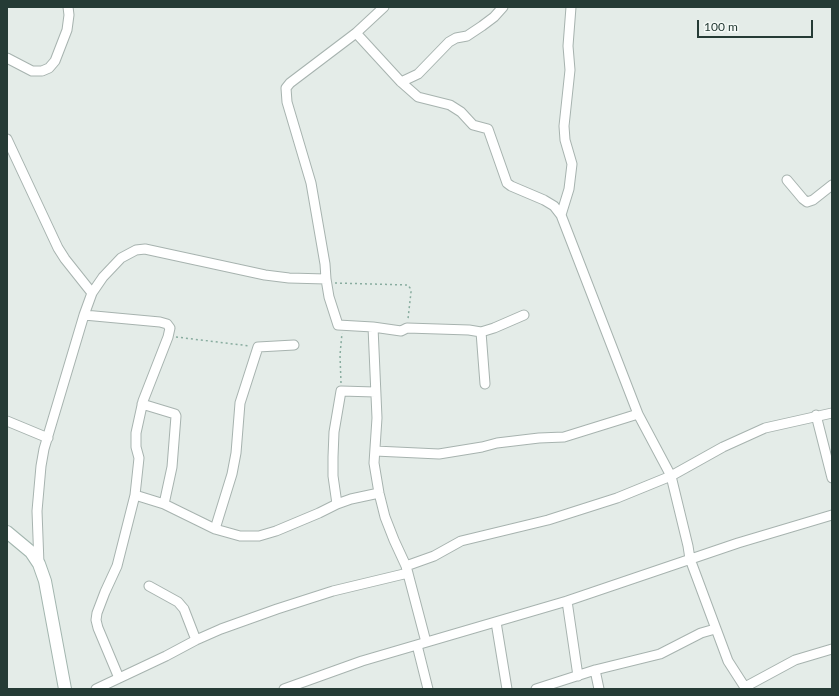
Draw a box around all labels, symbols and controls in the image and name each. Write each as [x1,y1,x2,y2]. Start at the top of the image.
scale bar [699,12,815,38]
text: 100 m [704,19,738,34]

